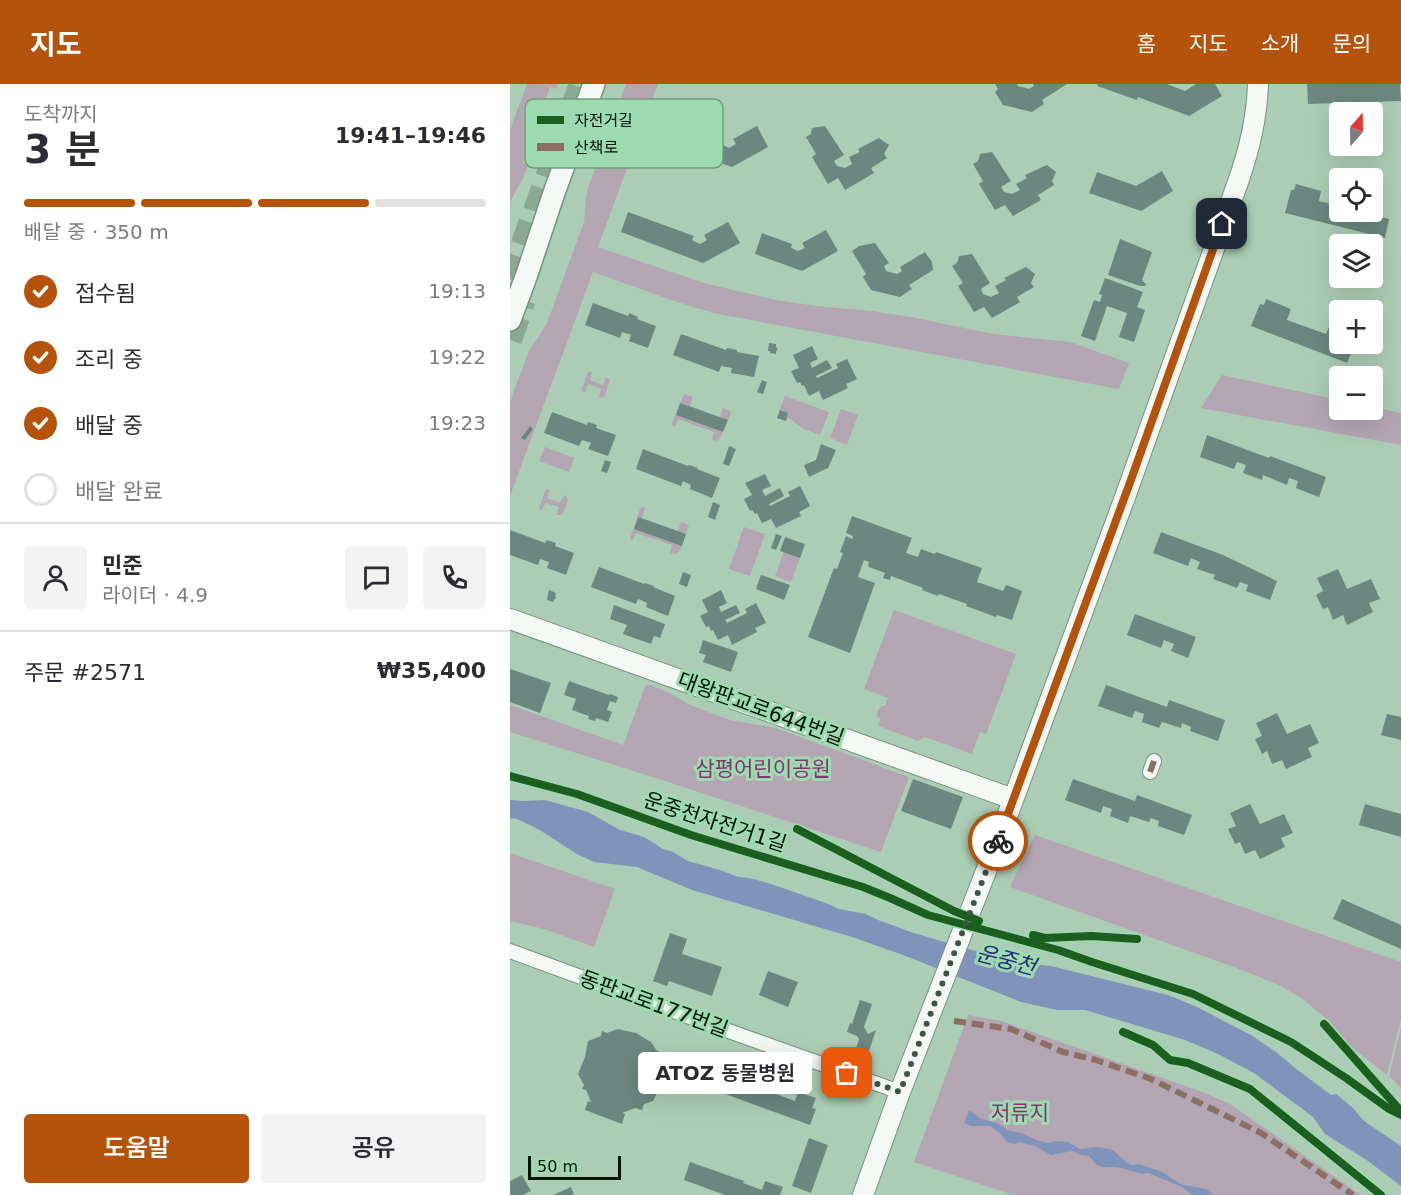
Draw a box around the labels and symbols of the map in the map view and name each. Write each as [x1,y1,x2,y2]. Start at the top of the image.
legend [525,99,723,168]
north arrow [1329,102,1383,156]
text: 자전거길 [574,111,633,130]
text: 산책로 [574,138,618,157]
pin [1196,198,1247,249]
street label: 대왕판교로644번길 [675,668,847,750]
park label: 삼평어린이공원 [695,757,831,781]
street label: 운중천자전거1길 [641,788,789,856]
courier [968,811,1028,871]
water label: 운중천 [973,940,1041,981]
street label: 동판교로177번길 [577,966,731,1042]
pin [821,1047,872,1098]
callout: ATOZ 동물병원 [637,1052,811,1094]
park label: 저류지 [991,1101,1049,1125]
scale bar [528,1153,621,1180]

